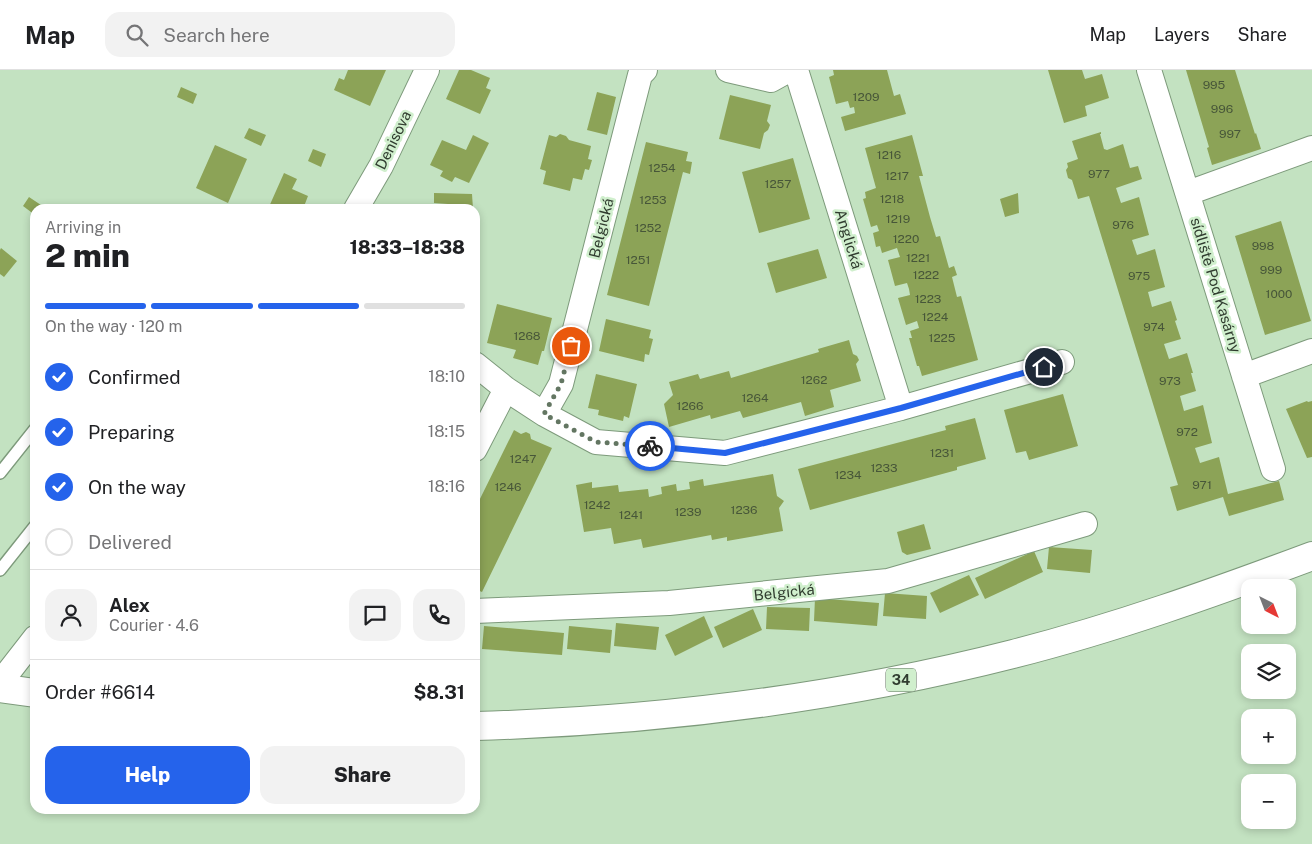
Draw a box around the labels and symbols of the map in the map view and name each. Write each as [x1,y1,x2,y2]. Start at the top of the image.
house number: 995 [1203,78,1226,92]
house number: 1209 [853,90,879,104]
house number: 996 [1211,102,1233,116]
street label: Denisova [372,108,414,172]
house number: 997 [1219,127,1241,141]
house number: 1216 [877,148,901,162]
house number: 1254 [648,161,676,175]
house number: 977 [1088,167,1110,181]
house number: 1217 [885,169,909,183]
house number: 1257 [765,177,791,191]
house number: 1218 [880,192,905,206]
house number: 1253 [639,193,667,207]
street label: Belgická [585,196,617,260]
street label: Anglická [832,207,866,271]
house number: 1219 [886,212,910,226]
street label: sídliště Pod Kasárny [1187,215,1245,355]
house number: 976 [1112,218,1134,232]
house number: 1252 [635,221,661,235]
house number: 1220 [893,232,919,246]
house number: 998 [1252,239,1275,253]
house number: 1221 [906,251,930,265]
house number: 1251 [626,253,650,267]
house number: 999 [1260,263,1282,277]
house number: 1222 [913,268,939,282]
house number: 975 [1128,269,1150,283]
house number: 1000 [1266,287,1292,301]
house number: 1223 [915,292,941,306]
house number: 1224 [922,310,949,324]
house number: 974 [1143,320,1165,334]
pin [550,325,592,367]
house number: 1268 [513,329,541,343]
house number: 1225 [929,331,956,345]
pin [1023,346,1065,388]
house number: 1262 [801,373,827,387]
house number: 973 [1159,374,1181,388]
house number: 1264 [741,391,769,405]
house number: 1266 [677,399,703,413]
courier [625,421,675,471]
house number: 972 [1176,425,1198,439]
house number: 1231 [930,446,954,460]
house number: 1247 [510,452,536,466]
house number: 1233 [870,461,898,475]
house number: 1234 [834,468,862,482]
house number: 971 [1192,478,1212,492]
house number: 1246 [494,480,522,494]
house number: 1242 [584,498,610,512]
house number: 1236 [731,503,758,517]
house number: 1239 [674,505,702,519]
house number: 1241 [619,508,643,522]
north arrow [1241,579,1296,634]
street label: Belgická [753,580,815,604]
road number: 34 [886,668,916,692]

